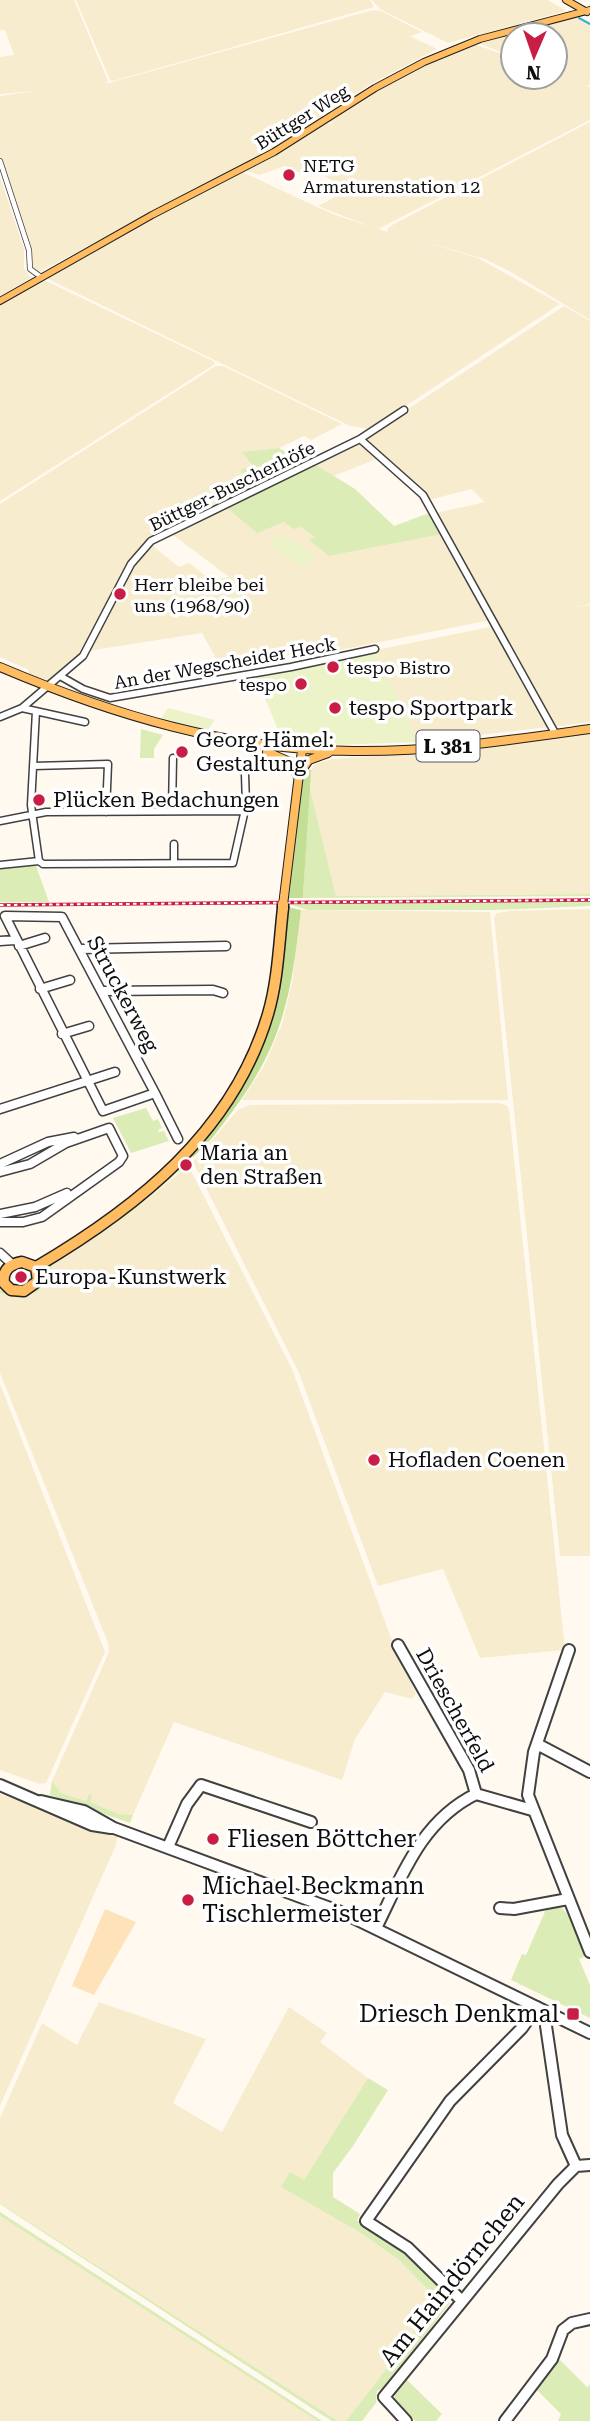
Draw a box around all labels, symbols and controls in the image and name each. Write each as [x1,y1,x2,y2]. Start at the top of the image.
north arrow [499,21,569,91]
text: N [525,61,541,84]
street label: Büttger Weg [252,80,353,154]
place label: NETG Armaturenstation 12 [303,155,480,197]
marker: NETG Armaturenstation 12 [281,167,297,183]
street label: Büttger-Buscherhöfe [146,437,318,535]
place label: Herr bleibe bei uns (1968/90) [134,574,264,616]
marker: Herr bleibe bei uns (1968/90) [112,586,128,602]
street label: An der Wegscheider Heck [112,633,338,693]
place label: tespo Bistro [347,657,451,678]
marker: tespo Bistro [325,659,341,675]
place label: tespo [239,674,287,695]
marker: tespo [293,676,309,692]
place label: tespo Sportpark [349,696,513,720]
marker: tespo Sportpark [327,700,343,716]
place label: Georg Hämel: Gestaltung [196,728,334,776]
road number: L 381 [416,730,480,762]
marker: Georg Hämel: Gestaltung [174,744,190,760]
place label: Plücken Bedachungen [53,788,280,812]
marker: Plücken Bedachungen [31,792,47,808]
street label: Struckerweg [82,932,164,1056]
place label: Maria an den Straßen [200,1141,323,1189]
marker: Maria an den Straßen [178,1157,194,1173]
place label: Europa-Kunstwerk [35,1265,227,1289]
marker: Europa-Kunstwerk [13,1269,29,1285]
place label: Hofladen Coenen [388,1448,566,1472]
marker: Hofladen Coenen [366,1452,382,1468]
street label: Driescherfeld [411,1644,499,1777]
place label: Fliesen Böttcher [227,1825,417,1853]
marker: Fliesen Böttcher [205,1831,221,1847]
place label: Michael Beckmann Tischlermeister [202,1872,425,1928]
marker: Michael Beckmann Tischlermeister [180,1892,196,1908]
place label: Driesch Denkmal [359,2000,559,2028]
marker: Driesch Denkmal [565,2006,581,2022]
street label: Am Haindörnchen [374,2188,530,2372]

